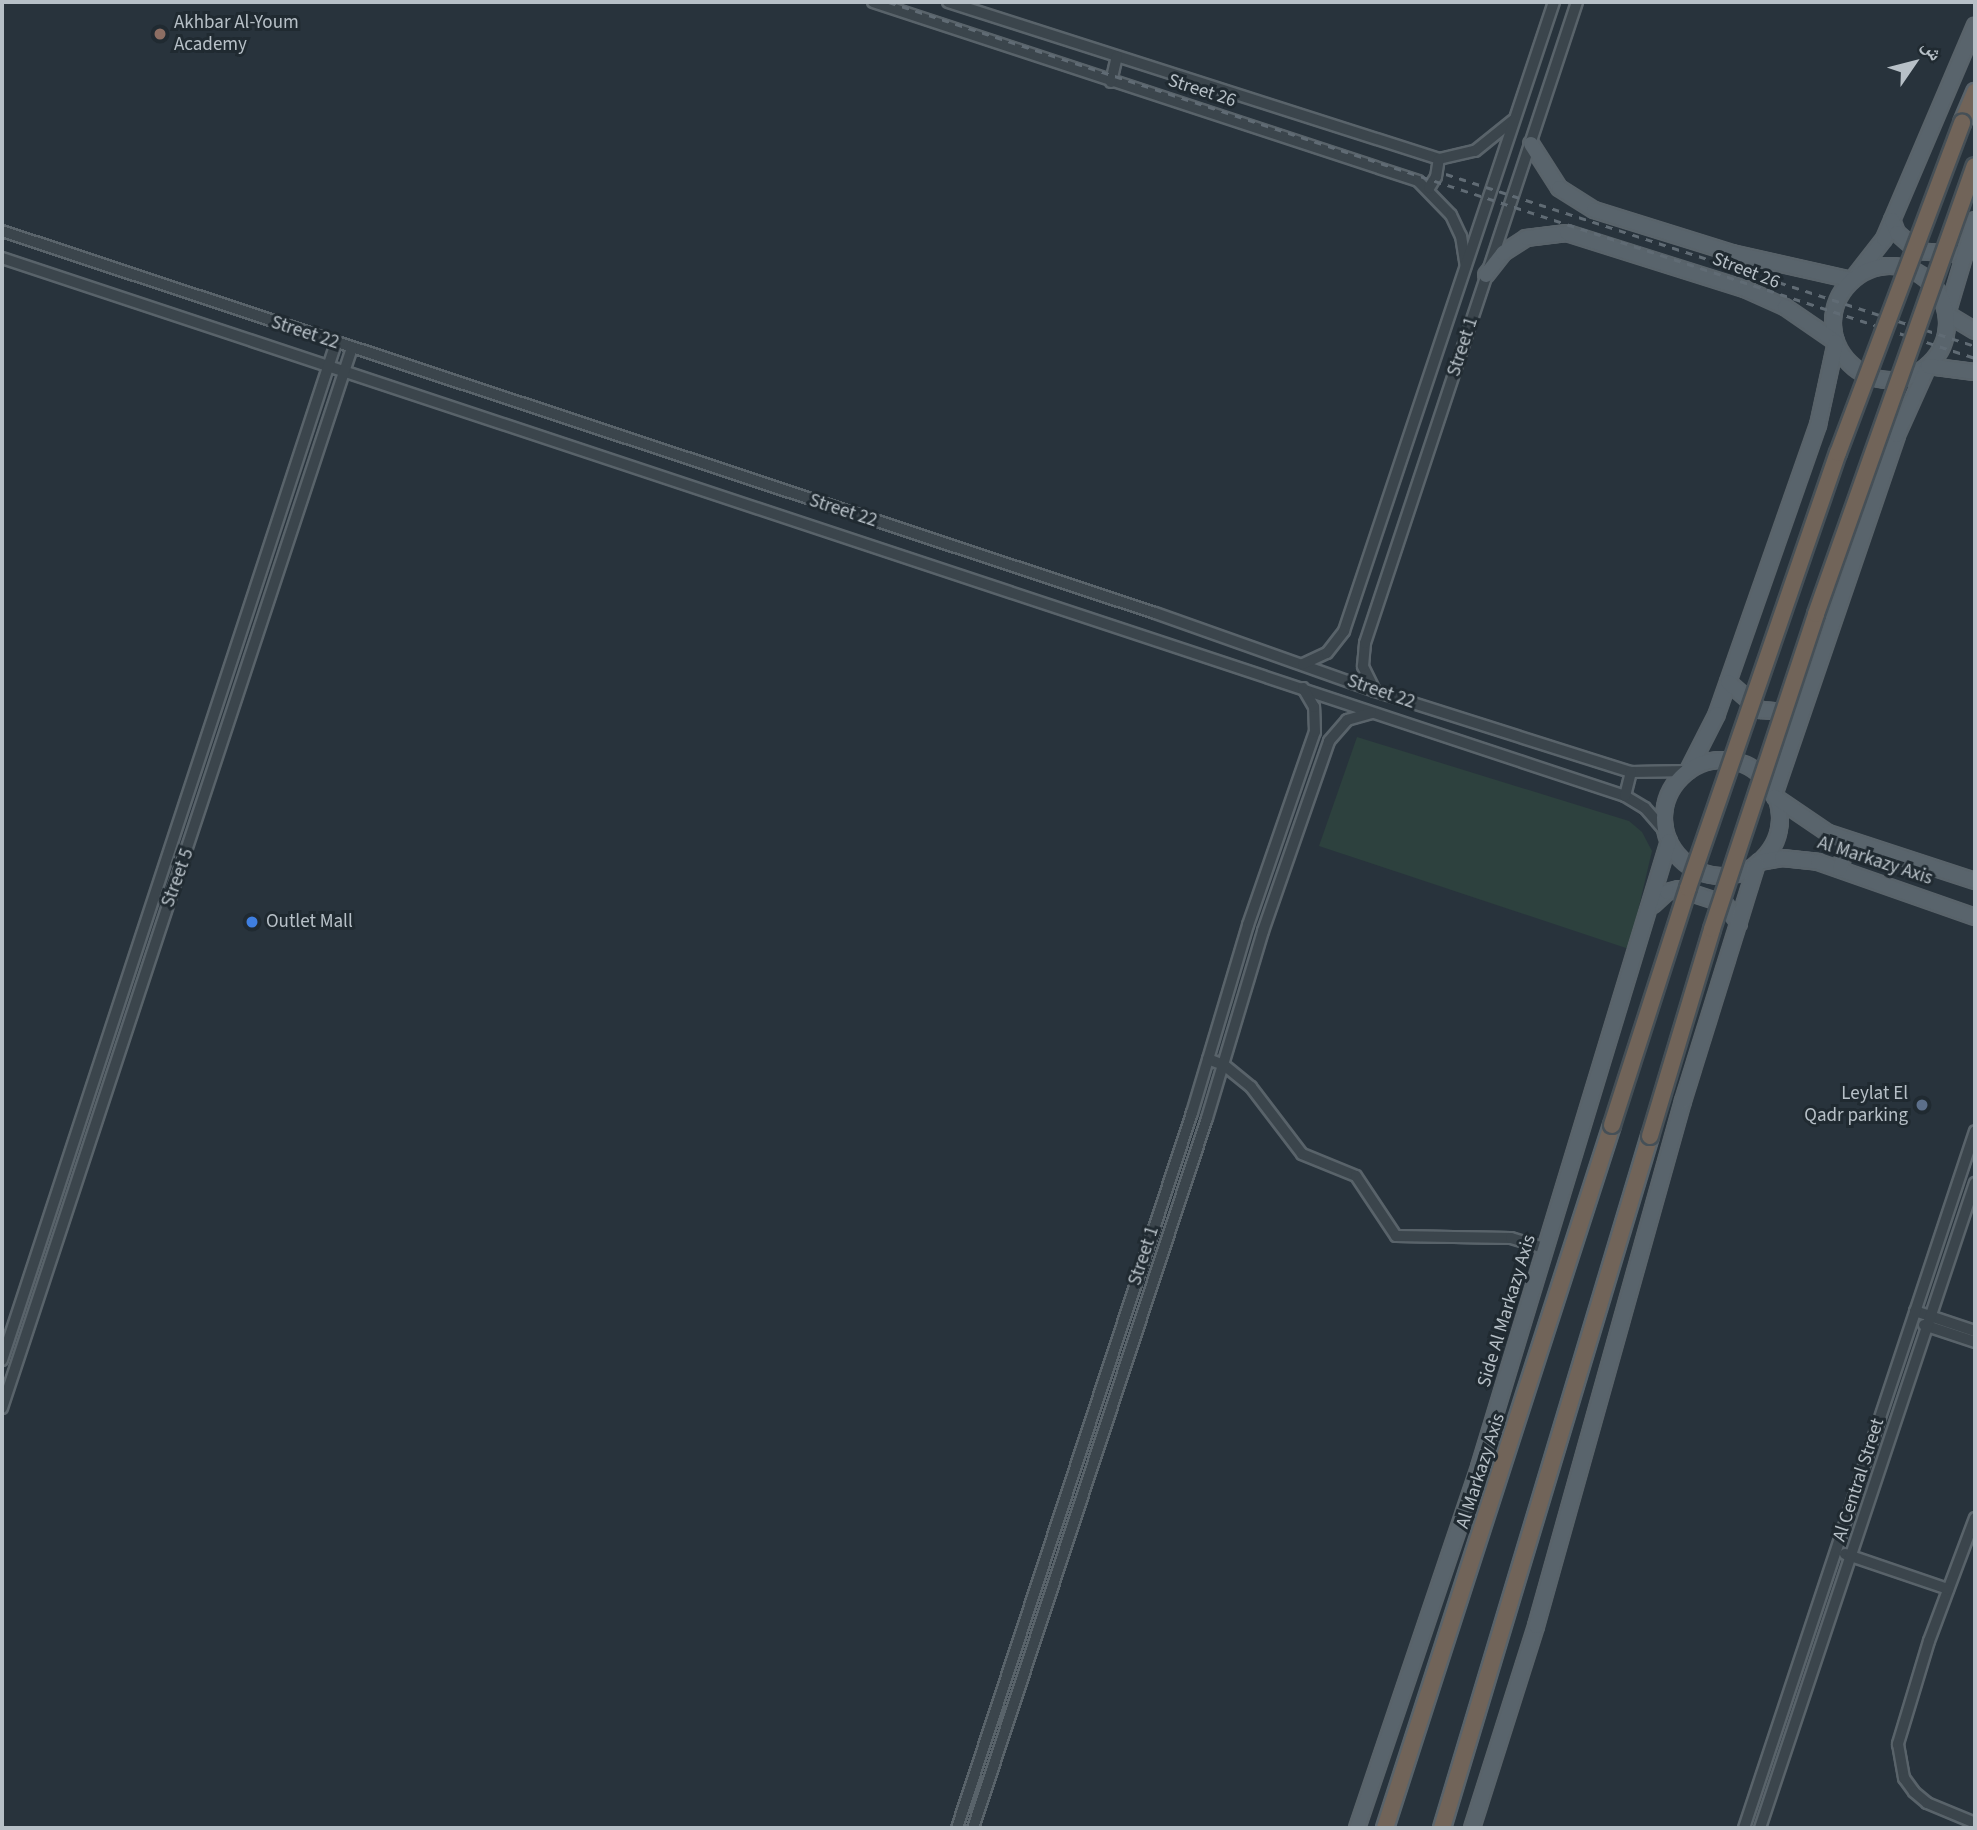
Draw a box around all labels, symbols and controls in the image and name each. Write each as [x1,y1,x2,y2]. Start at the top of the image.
place label: Akhbar Al-Youm Academy [174,12,299,56]
marker: Akhbar Al-Youm Academy [152,26,168,42]
north arrow [1879,28,1949,98]
text: ش [1915,35,1948,67]
street label: Street 26 [1165,69,1239,113]
street label: Street 26 [1709,248,1783,294]
street label: Street 22 [268,311,342,355]
street label: Street 1 [1443,315,1483,379]
street label: Street 22 [806,489,880,533]
street label: Street 22 [1344,670,1418,714]
street label: Al Markazy Axis [1815,832,1935,890]
street label: Street 5 [157,846,199,910]
place label: Outlet Mall [266,911,353,933]
marker: Outlet Mall [244,914,260,930]
place label: Leylat El Qadr parking [1804,1083,1908,1127]
marker: Leylat El Qadr parking [1914,1097,1930,1113]
street label: Street 1 [1124,1224,1164,1288]
street label: Side Al Markazy Axis [1473,1232,1541,1390]
street label: Al Markazy Axis [1452,1411,1510,1531]
street label: Al Central Street [1828,1416,1890,1544]

